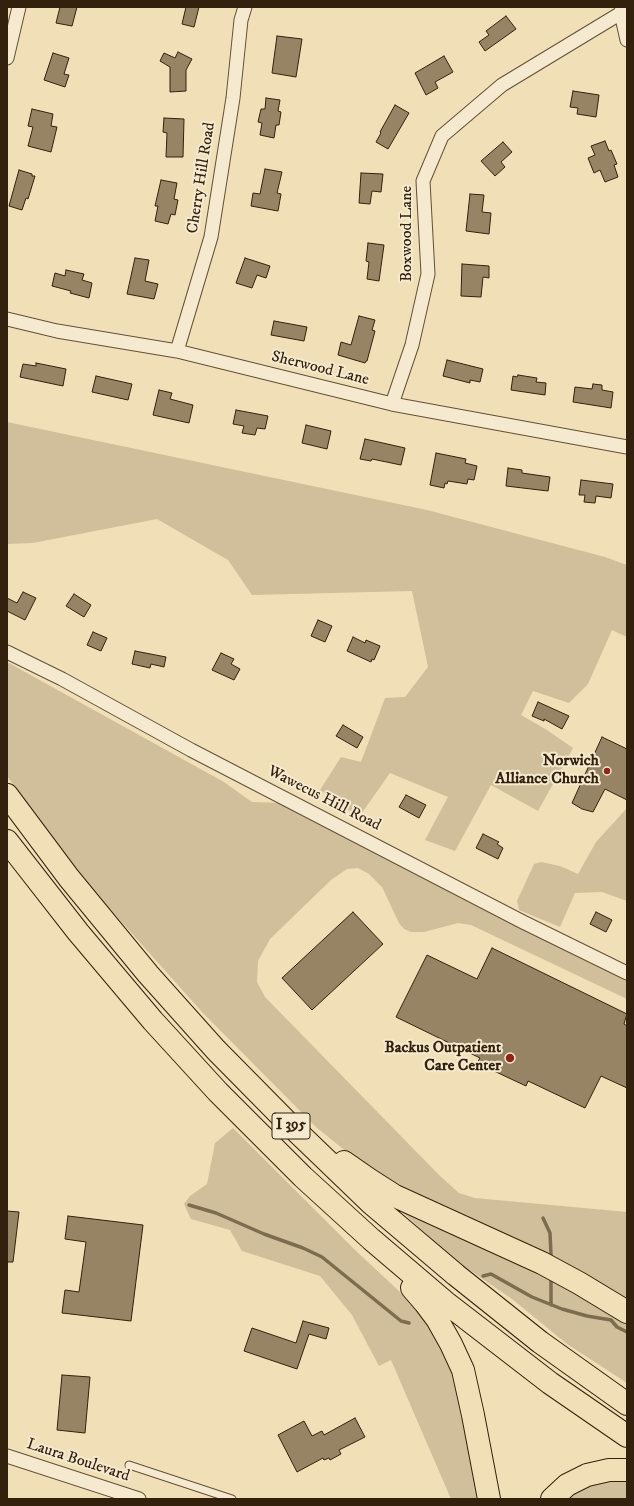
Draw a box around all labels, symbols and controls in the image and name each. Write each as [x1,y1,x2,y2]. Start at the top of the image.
street label: Cherry Hill Road [184,121,220,235]
street label: Boxwood Lane [398,186,418,282]
street label: Sherwood Lane [269,348,371,390]
place label: Norwich Alliance Church [495,752,599,790]
street label: Wawecus Hill Road [264,762,384,836]
marker: Norwich Alliance Church [602,766,612,776]
place label: Backus Outpatient Care Center [385,1039,501,1077]
marker: Backus Outpatient Care Center [504,1052,516,1064]
road number: I 395 [272,1113,310,1139]
street label: Laura Boulevard [24,1435,132,1487]

